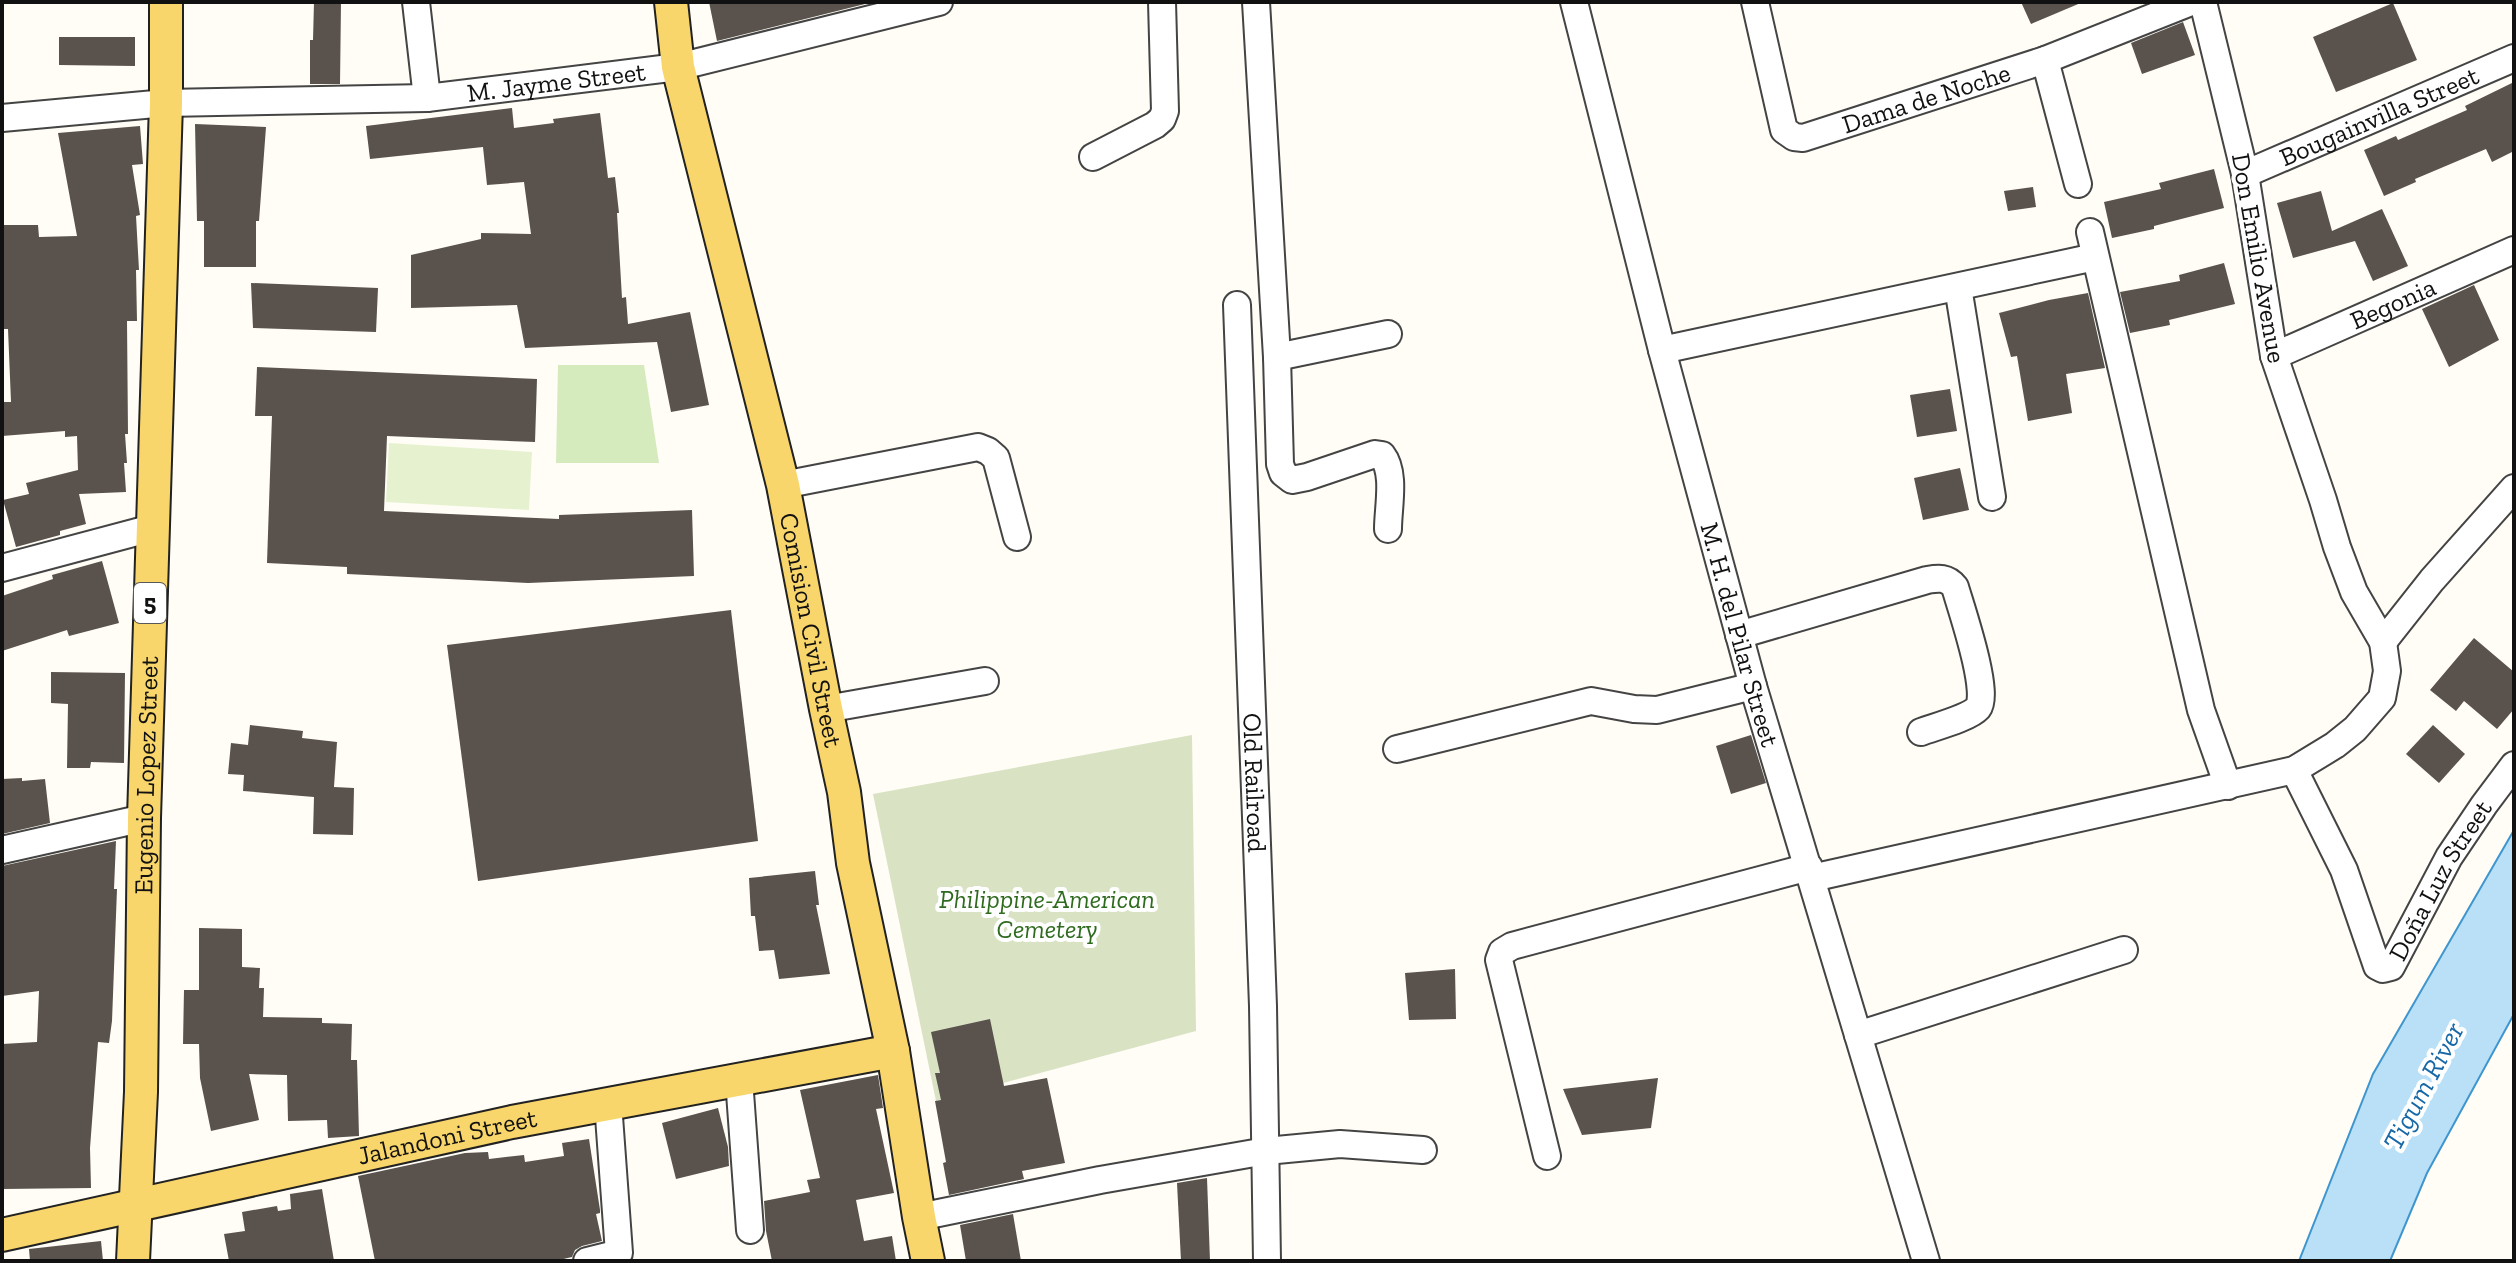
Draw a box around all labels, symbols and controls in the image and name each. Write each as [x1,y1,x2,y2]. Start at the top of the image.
street label: M. Jayme Street [465,55,648,109]
street label: Dama de Noche [1838,56,2014,140]
street label: Bougainvilla Street [2275,59,2484,173]
street label: Don Emilio Avenue [2225,151,2293,365]
street label: Begonia [2345,270,2441,336]
street label: Comision Civil Street [773,510,850,751]
street label: M. H. del Pilar Street [1693,519,1786,751]
road number: 5 [134,583,166,623]
street label: Eugenio Lopez Street [127,655,165,895]
street label: Old Railroad [1236,712,1273,853]
street label: Doña Luz Street [2381,793,2499,966]
park label: Philippine-American Cemetery [939,883,1155,945]
water label: Tigum River [2376,1016,2471,1156]
street label: Jalandoni Street [355,1102,540,1172]

